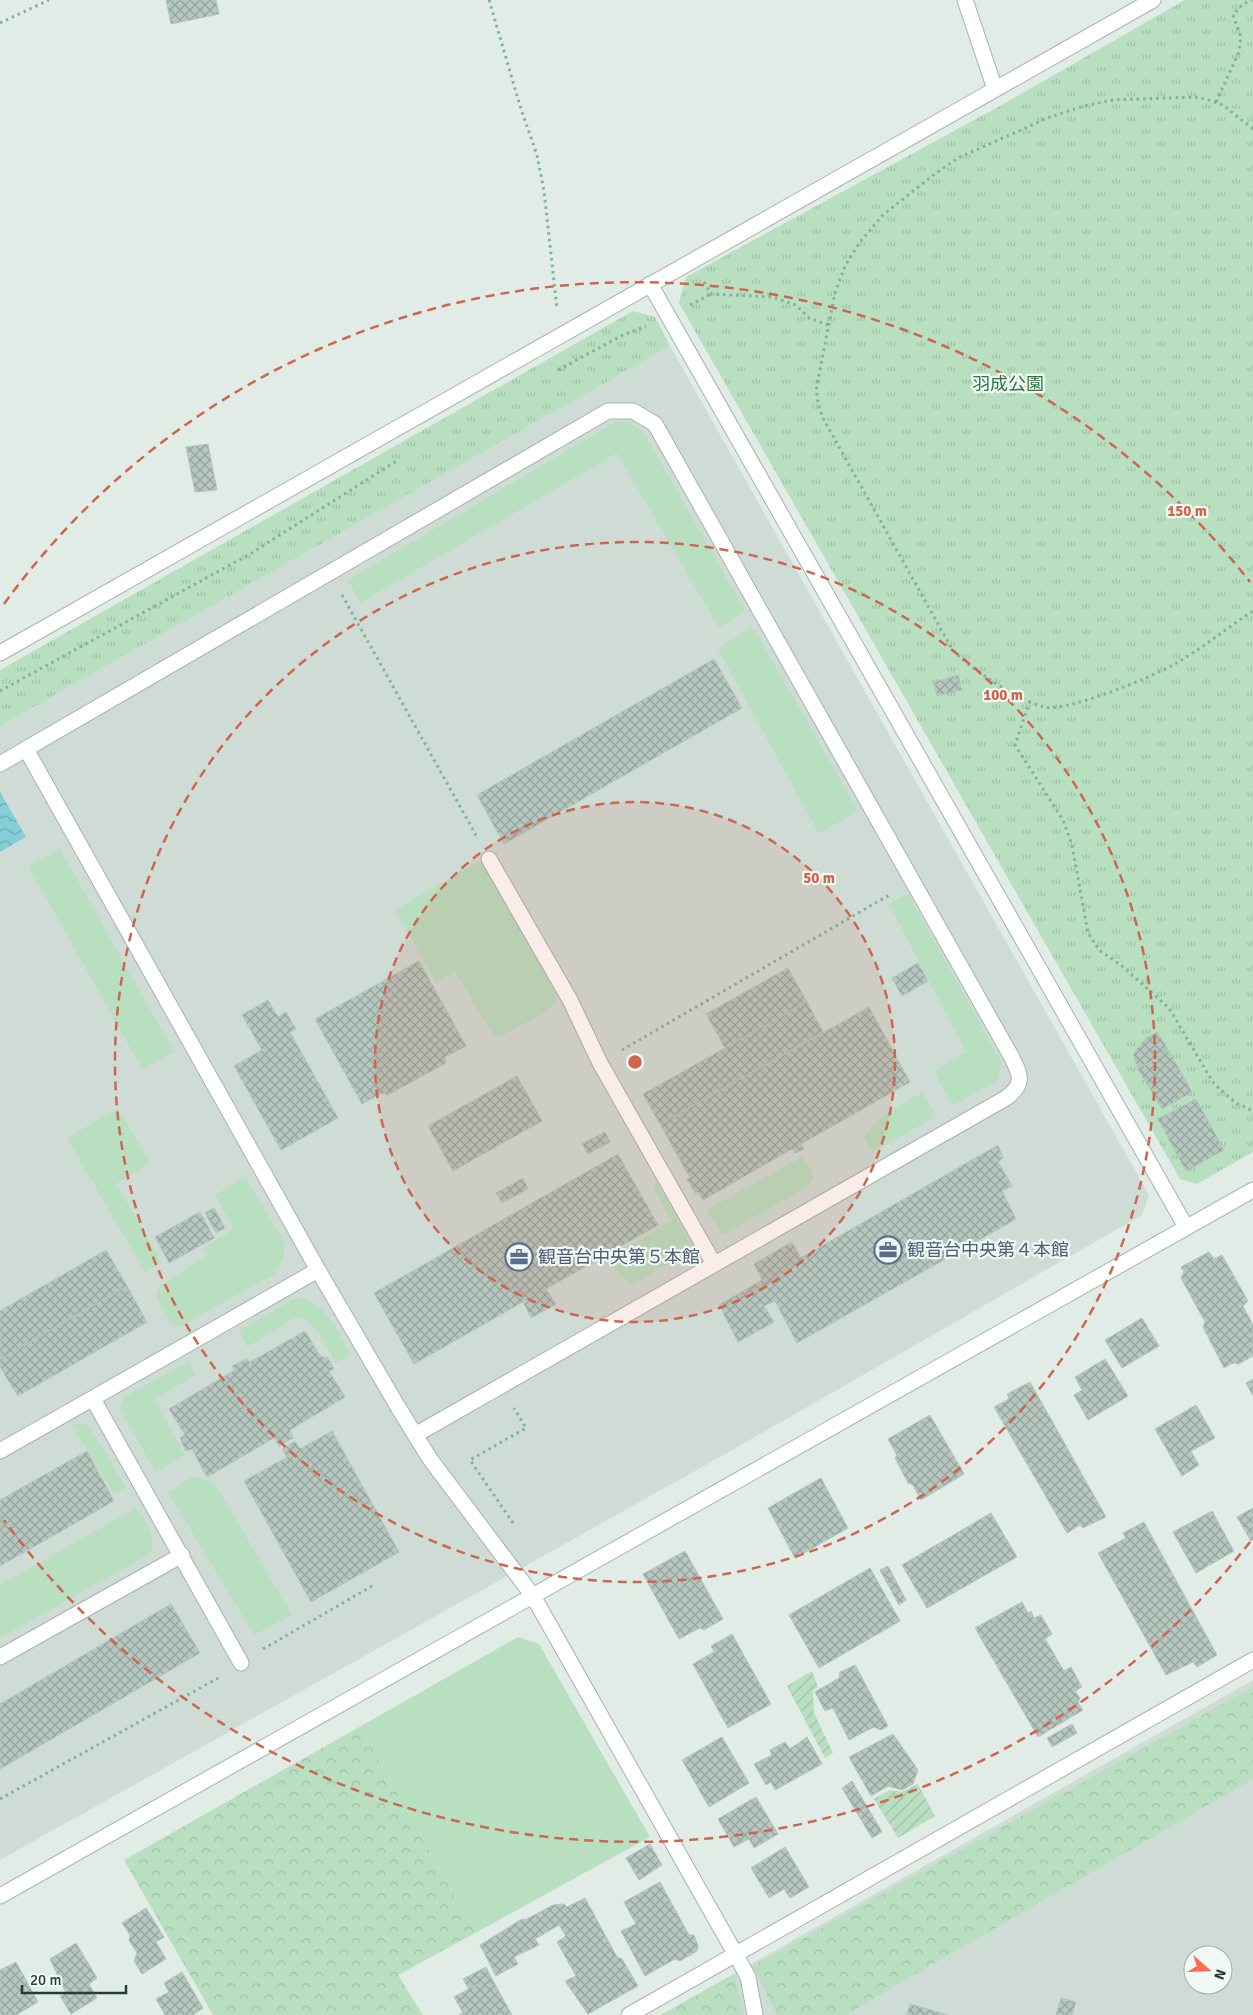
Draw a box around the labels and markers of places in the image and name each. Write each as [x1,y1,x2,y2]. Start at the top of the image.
centre of rings [626,1053,644,1071]
office icon: 観音台中央第４本館 [873,1235,903,1265]
place label: 観音台中央第４本館 [907,1239,1069,1261]
office icon: 観音台中央第５本館 [504,1242,534,1272]
place label: 観音台中央第５本館 [538,1246,700,1268]

